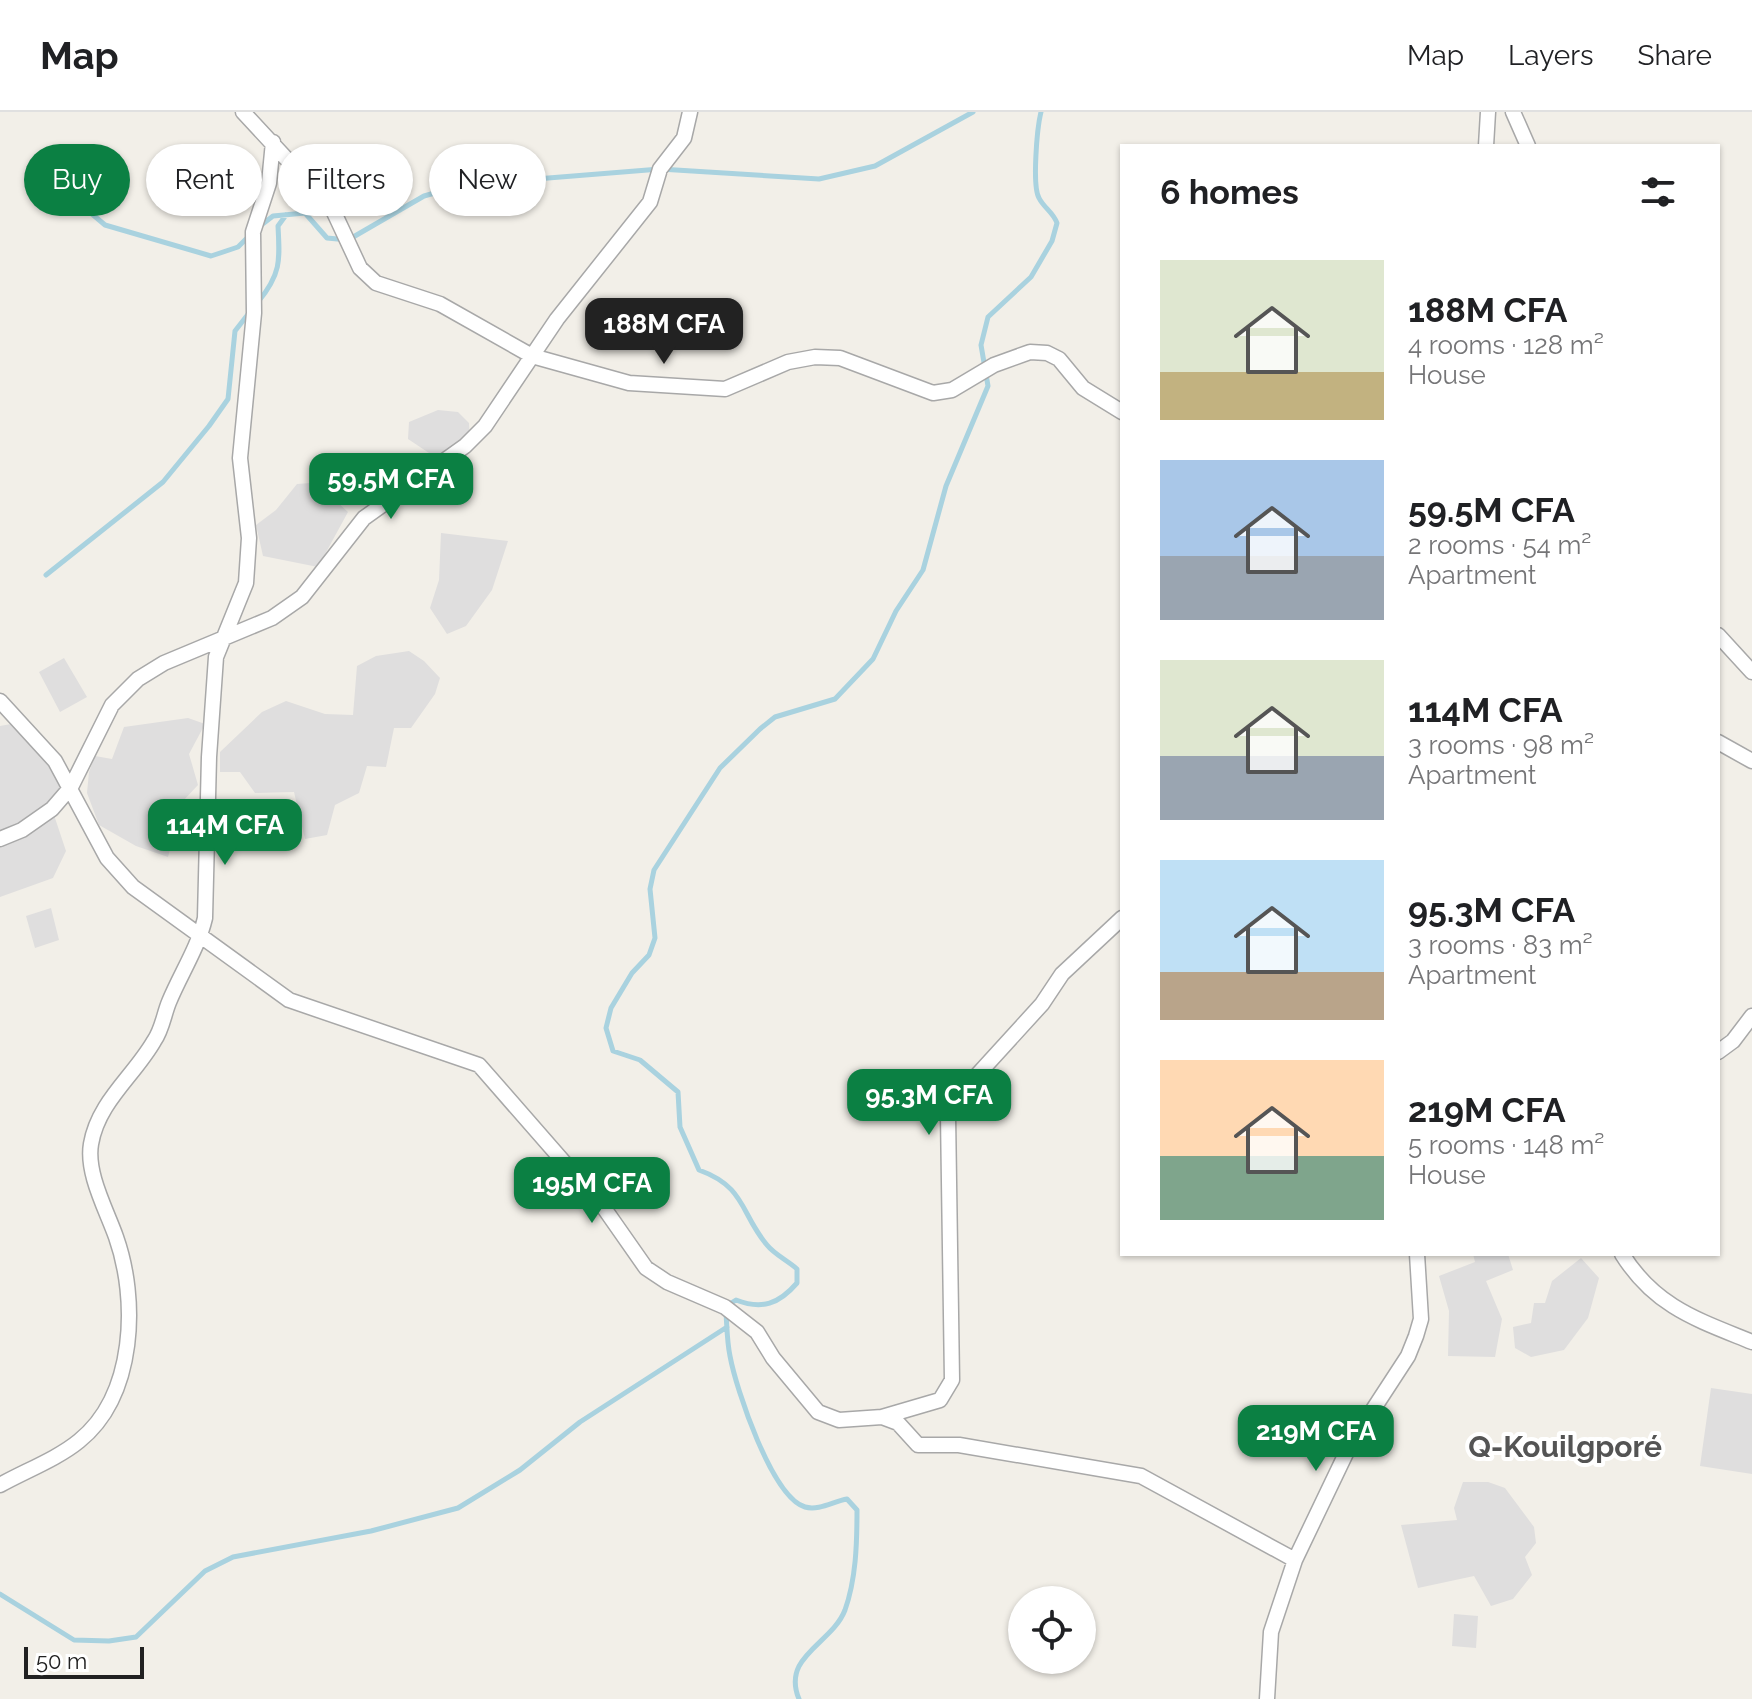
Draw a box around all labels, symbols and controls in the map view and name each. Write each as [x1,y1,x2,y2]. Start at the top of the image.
text: Map [40,33,119,78]
text: Map [1407,39,1464,72]
text: Layers [1508,39,1594,72]
text: Share [1638,39,1712,72]
chip: Buy [24,144,130,216]
chip: Rent [146,144,262,216]
chip: Filters [278,144,413,216]
chip: New [429,144,546,216]
icon: filters [1636,170,1680,214]
text: 6 homes [1160,172,1299,212]
text: 188M CFA [1408,290,1567,330]
icon: home [1224,292,1320,388]
pin: 188M CFA [581,298,747,366]
text: 188M CFA [603,309,725,339]
text: 4 rooms · 128 m² [1408,330,1604,360]
text: House [1408,360,1486,390]
pin: 59.5M CFA [299,453,483,521]
text: 59.5M CFA [327,464,455,494]
text: 59.5M CFA [1408,490,1575,530]
icon: home [1224,492,1320,588]
text: 2 rooms · 54 m² [1408,530,1591,560]
text: Apartment [1408,560,1537,590]
text: 114M CFA [1408,690,1563,730]
icon: home [1224,692,1320,788]
text: 3 rooms · 98 m² [1408,730,1594,760]
text: Apartment [1408,760,1537,790]
pin: 114M CFA [142,799,308,867]
text: 114M CFA [166,810,284,840]
text: 95.3M CFA [1408,890,1575,930]
icon: home [1224,892,1320,988]
text: 3 rooms · 83 m² [1408,930,1593,960]
text: Apartment [1408,960,1537,990]
pin: 95.3M CFA [837,1069,1021,1137]
text: 95.3M CFA [865,1080,993,1110]
text: 219M CFA [1408,1090,1566,1130]
icon: home [1224,1092,1320,1188]
text: 5 rooms · 148 m² [1408,1130,1604,1160]
pin: 195M CFA [509,1157,675,1225]
text: House [1408,1160,1486,1190]
text: 195M CFA [532,1168,652,1198]
pin: 219M CFA [1233,1405,1399,1473]
text: 219M CFA [1256,1416,1376,1446]
district label: Q-Kouilgporé [1468,1429,1662,1464]
map controls [1008,1586,1096,1674]
button: locate [1008,1586,1096,1674]
scale bar [24,1643,144,1679]
text: 50 m [36,1648,87,1674]

